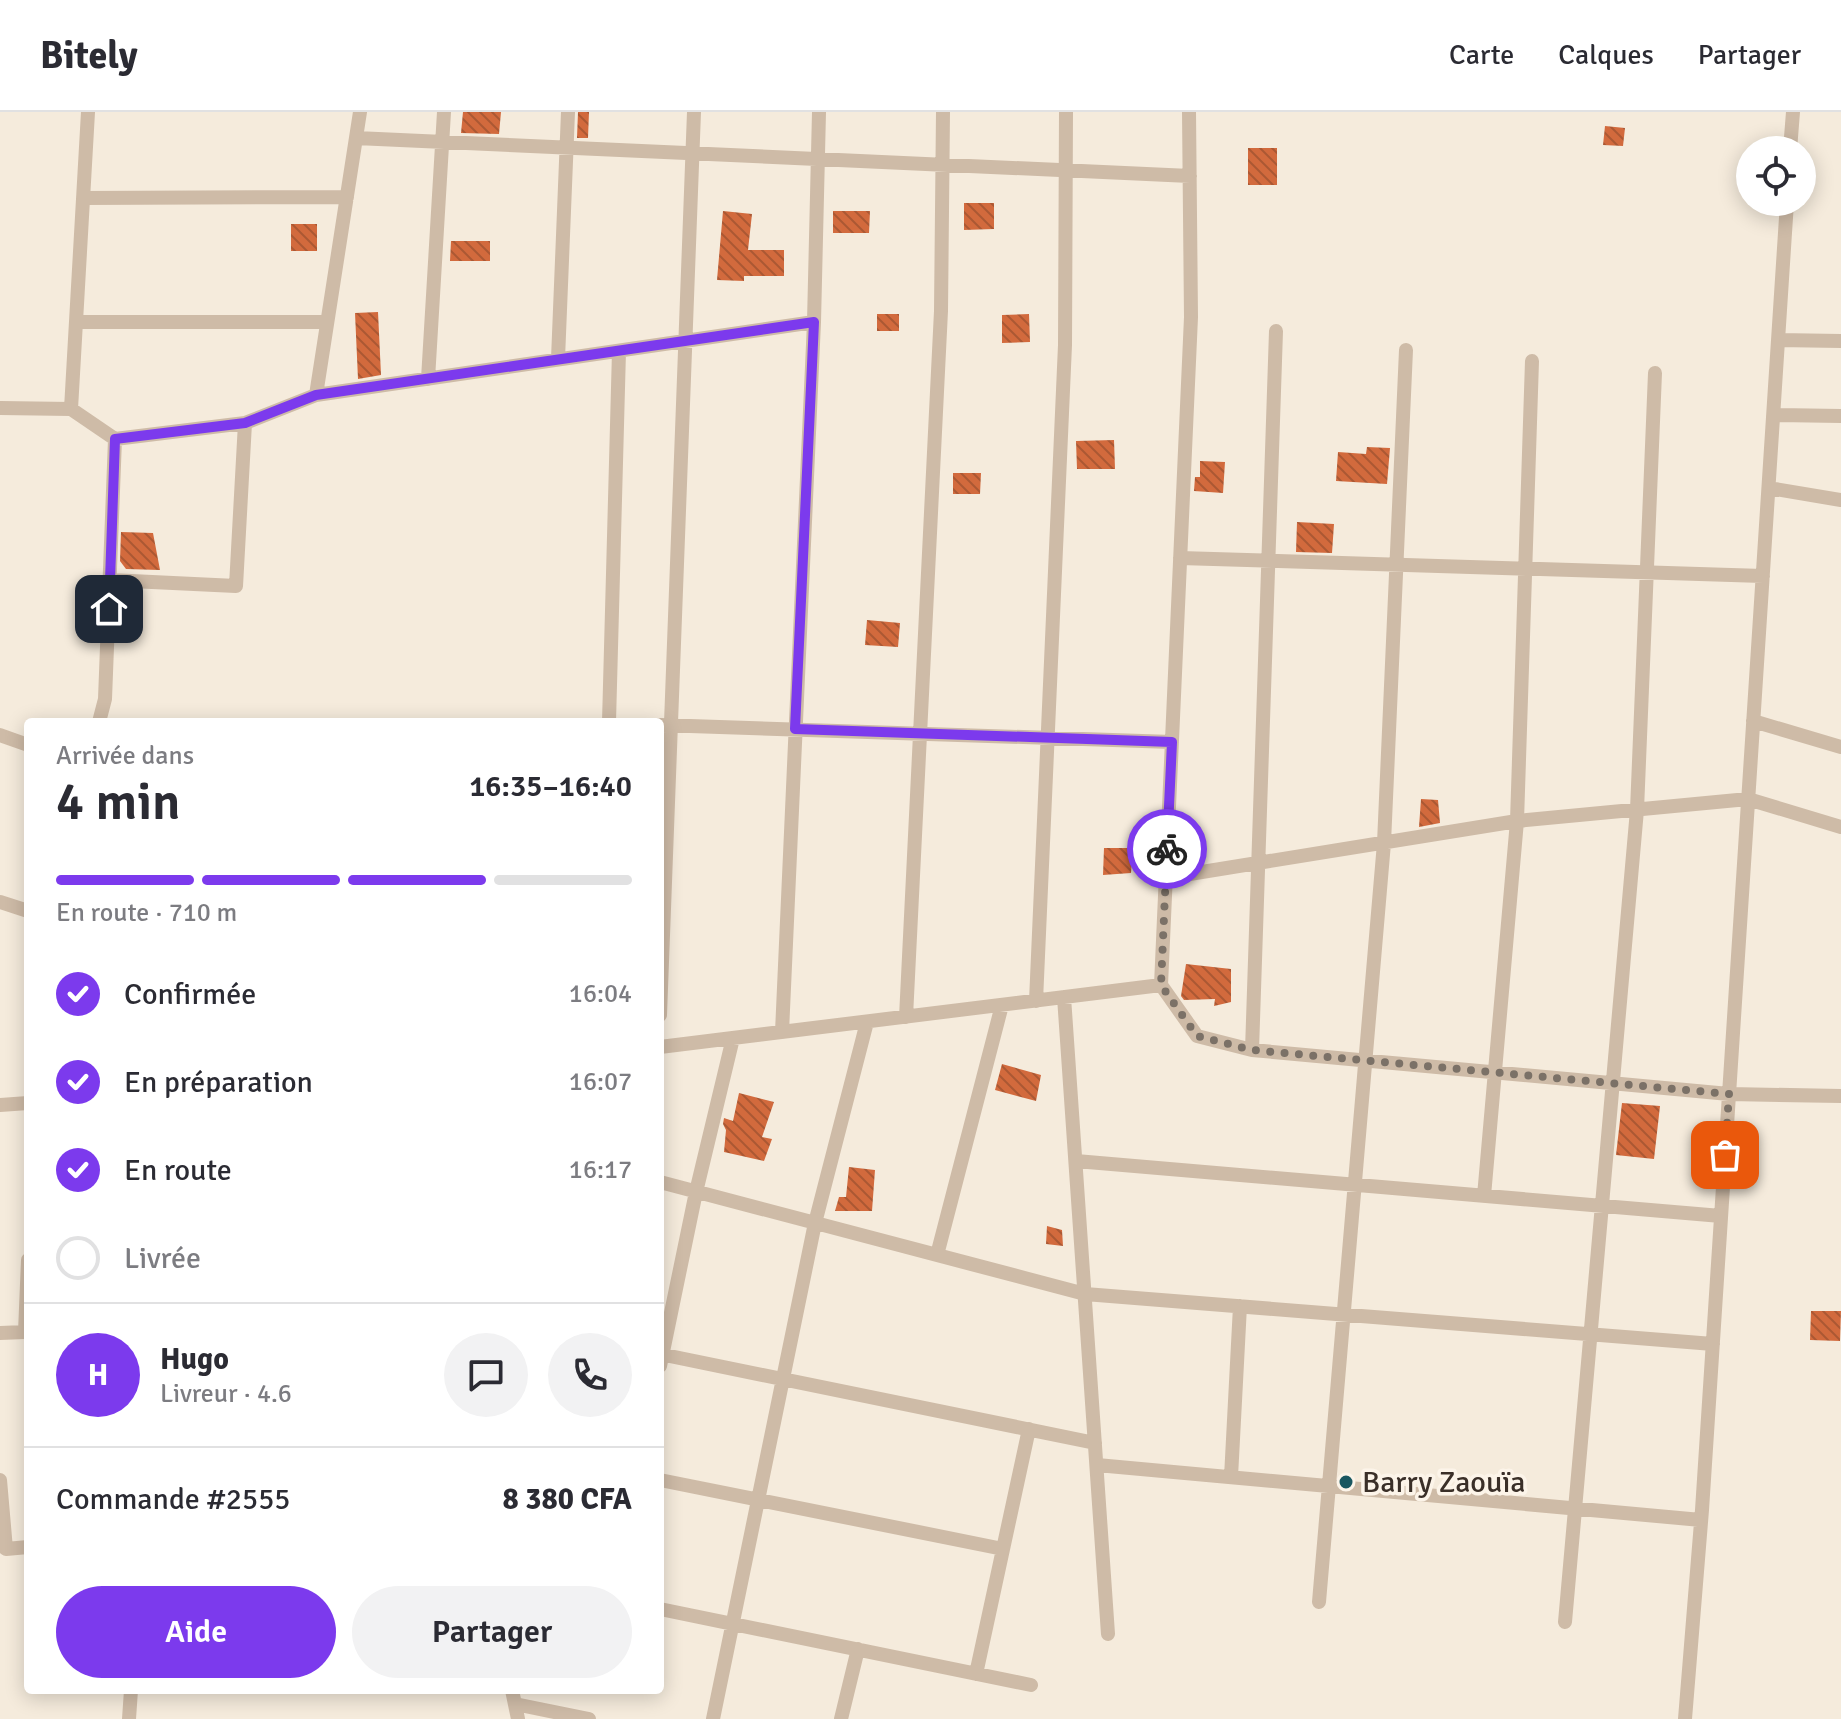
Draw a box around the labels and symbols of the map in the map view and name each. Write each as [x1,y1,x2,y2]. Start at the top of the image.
pin [75,575,143,643]
courier [1127,809,1207,889]
pin [1691,1121,1759,1189]
place label: Barry Zaouïa [1362,1464,1526,1501]
marker: Barry Zaouïa [1337,1473,1355,1491]

